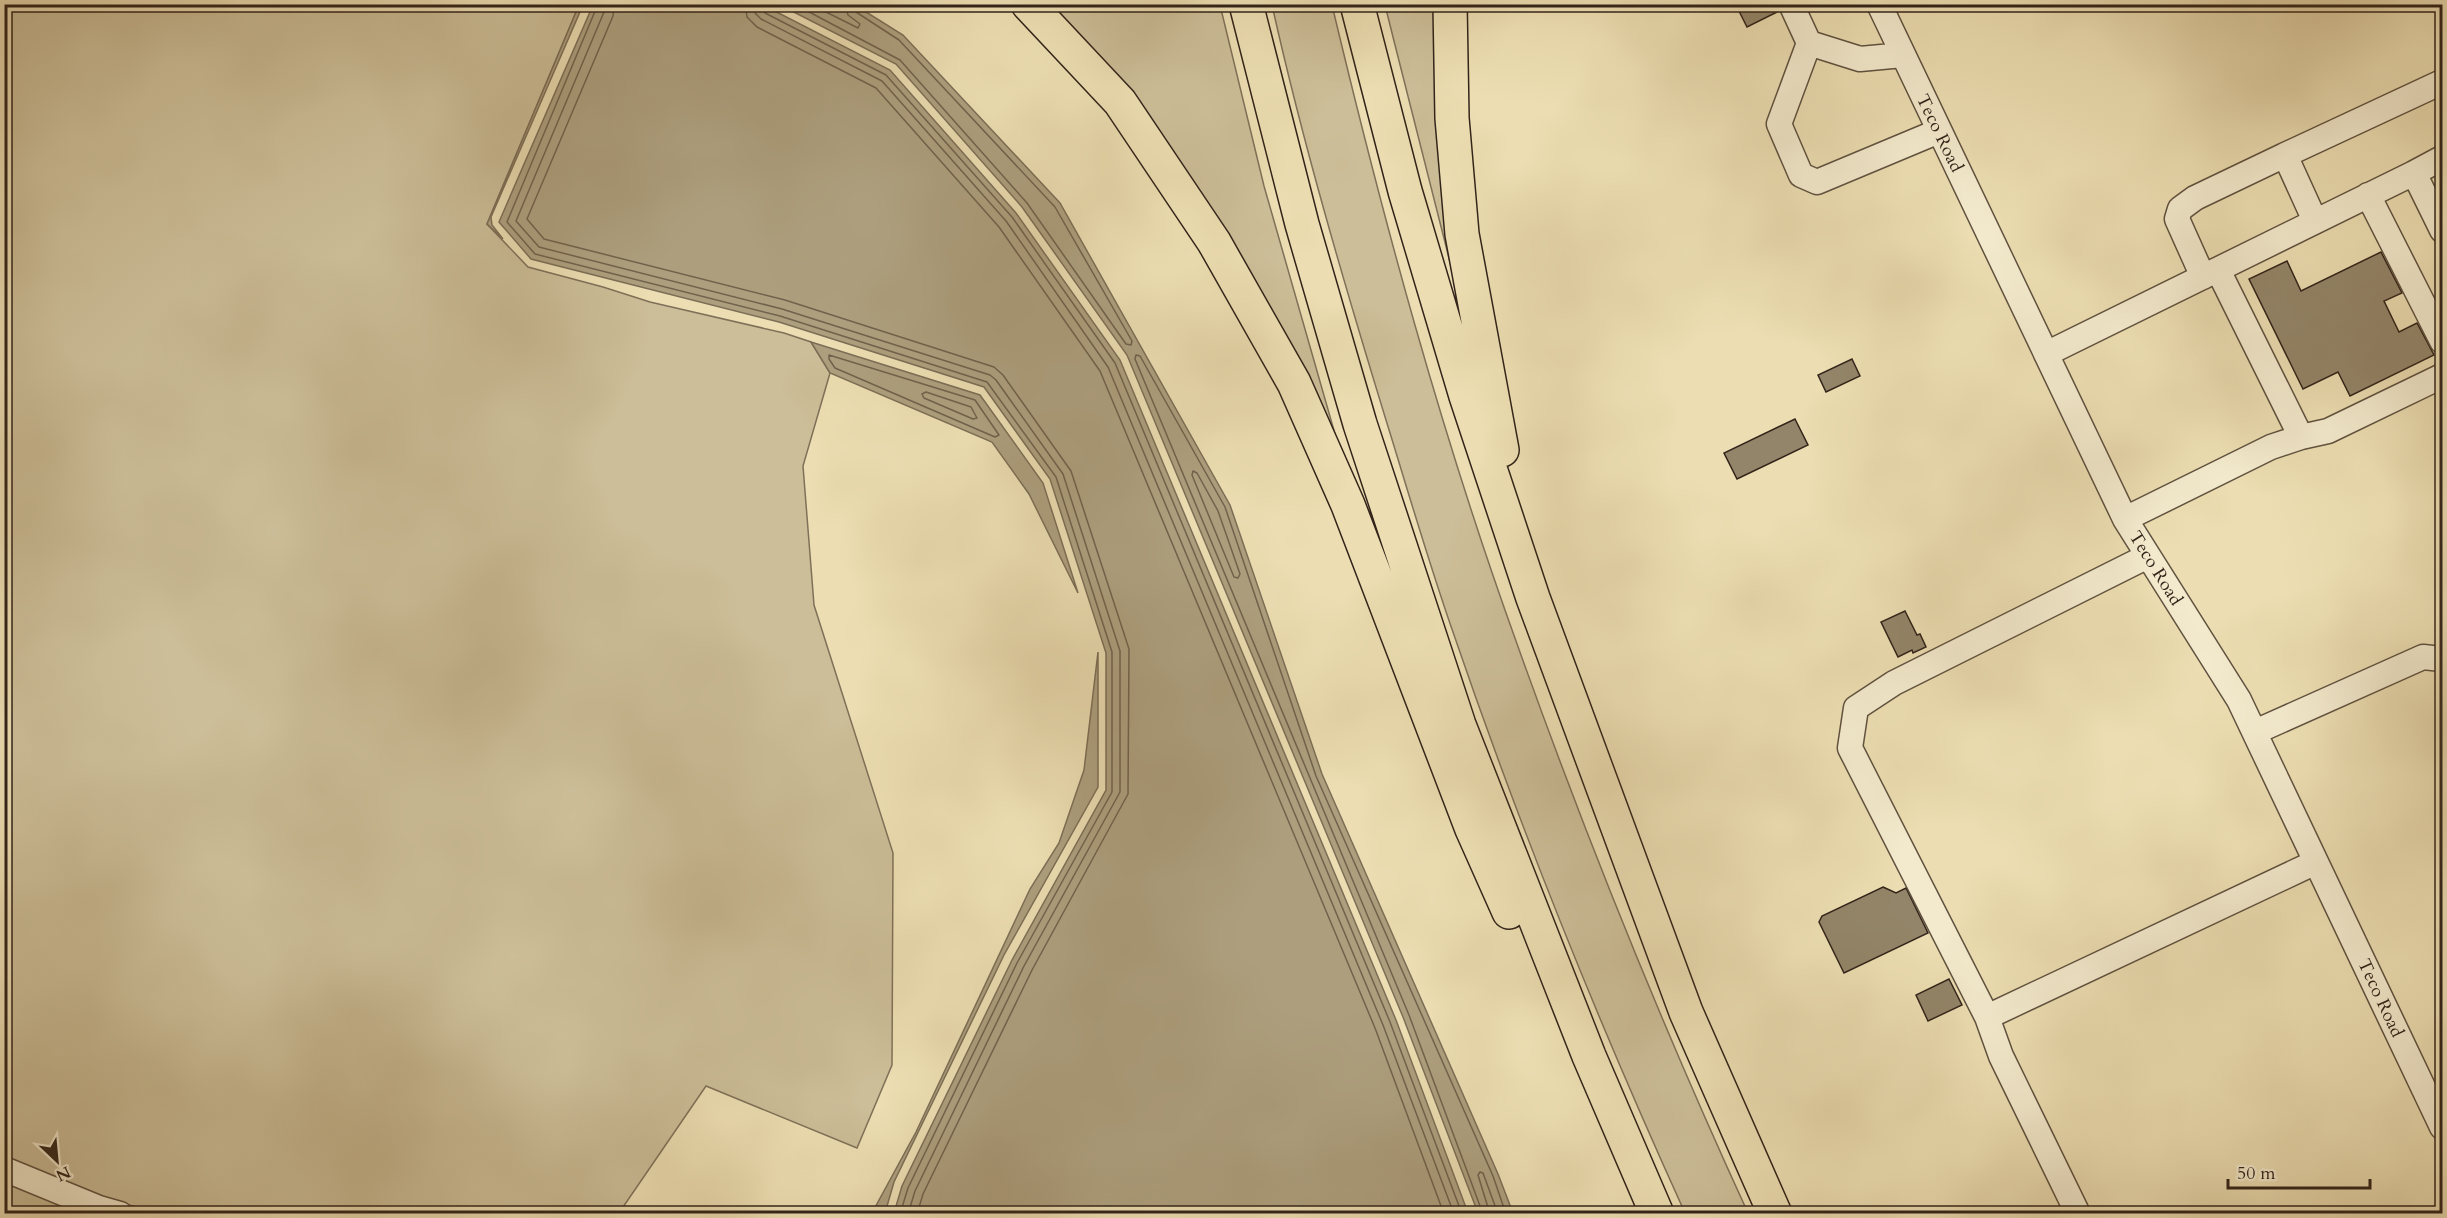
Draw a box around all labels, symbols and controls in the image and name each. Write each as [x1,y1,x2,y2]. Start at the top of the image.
street label: Teco Road [1910,90,1969,177]
street label: Teco Road [2123,526,2189,611]
street label: Teco Road [2352,955,2410,1042]
north arrow [27,1131,87,1191]
scale bar [2228,1152,2370,1190]
text: N [52,1161,74,1187]
text: 50 m [2237,1161,2276,1186]

